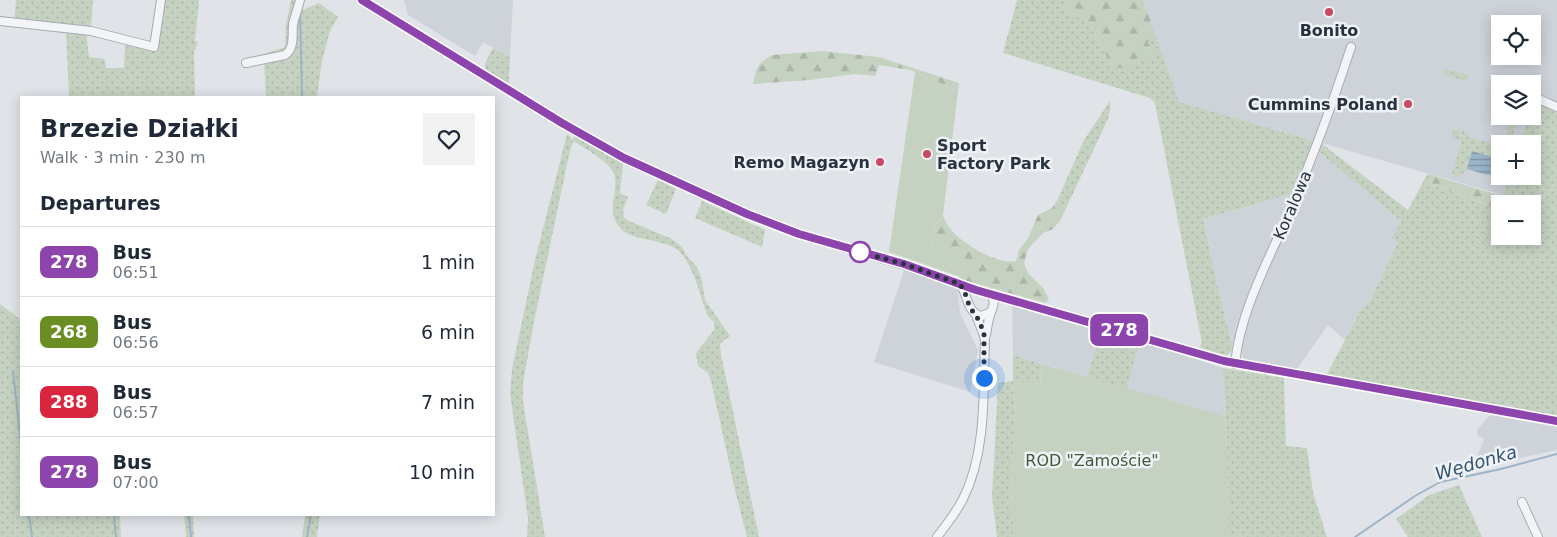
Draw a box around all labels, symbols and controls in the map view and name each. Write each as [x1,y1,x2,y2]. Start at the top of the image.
marker: Bonito [1323,6,1335,18]
map controls [1491,15,1541,245]
button: locate [1491,15,1541,65]
place label: Bonito [1300,21,1358,40]
button: layers [1491,75,1541,125]
place label: Cummins Poland [1248,95,1398,114]
marker: Cummins Poland [1402,98,1414,110]
button: heart [423,113,475,165]
text: Brzezie Działki [40,115,239,143]
button: + [1491,135,1541,185]
place label: Sport Factory Park [937,136,1051,173]
text: Walk · 3 min · 230 m [40,148,205,167]
marker: Sport Factory Park [921,148,933,160]
place label: Remo Magazyn [733,153,870,172]
marker: Remo Magazyn [874,156,886,168]
street label: Koralowa [1269,168,1315,243]
text: Departures [40,192,161,214]
button: − [1491,195,1541,245]
text: Bus [113,241,152,263]
unlabelled marker [849,241,871,263]
text: 278 [50,251,88,272]
text: 1 min [421,251,475,273]
text: 06:51 [113,263,159,282]
text: Bus [113,311,152,333]
line badge: 278 [1090,314,1148,346]
text: 278 [1100,319,1138,340]
text: 268 [50,321,88,342]
text: 6 min [421,321,475,343]
text: 06:56 [113,333,159,352]
your location [972,366,997,391]
text: Bus [113,381,152,403]
text: 288 [50,391,88,412]
text: 7 min [421,391,475,413]
text: 06:57 [113,403,159,422]
water label: Wędonka [1433,441,1519,484]
text: Bus [113,451,152,473]
park label: ROD "Zamoście" [1025,451,1159,470]
text: 278 [50,461,88,482]
text: 10 min [409,461,475,483]
text: 07:00 [113,473,159,492]

